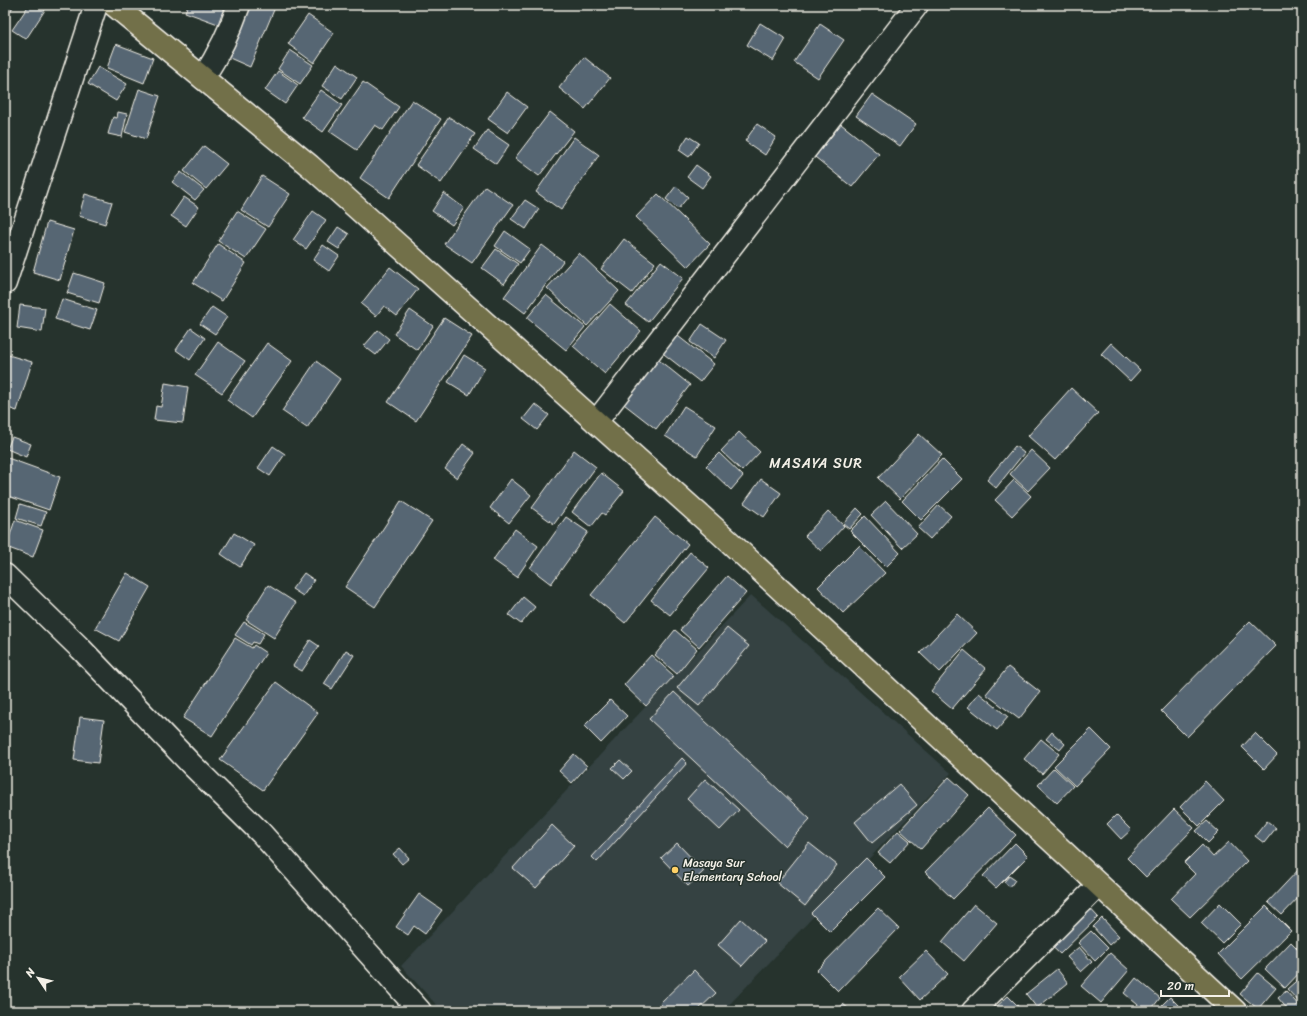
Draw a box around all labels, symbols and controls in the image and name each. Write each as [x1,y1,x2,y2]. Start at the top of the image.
district label: MASAYA SUR [769,451,863,476]
place label: Masaya Sur Elementary School [683,852,783,888]
marker: Masaya Sur Elementary School [670,865,680,875]
north arrow [18,958,58,998]
text: N [20,964,40,982]
scale bar [1161,972,1229,998]
text: 20 m [1167,975,1194,997]

